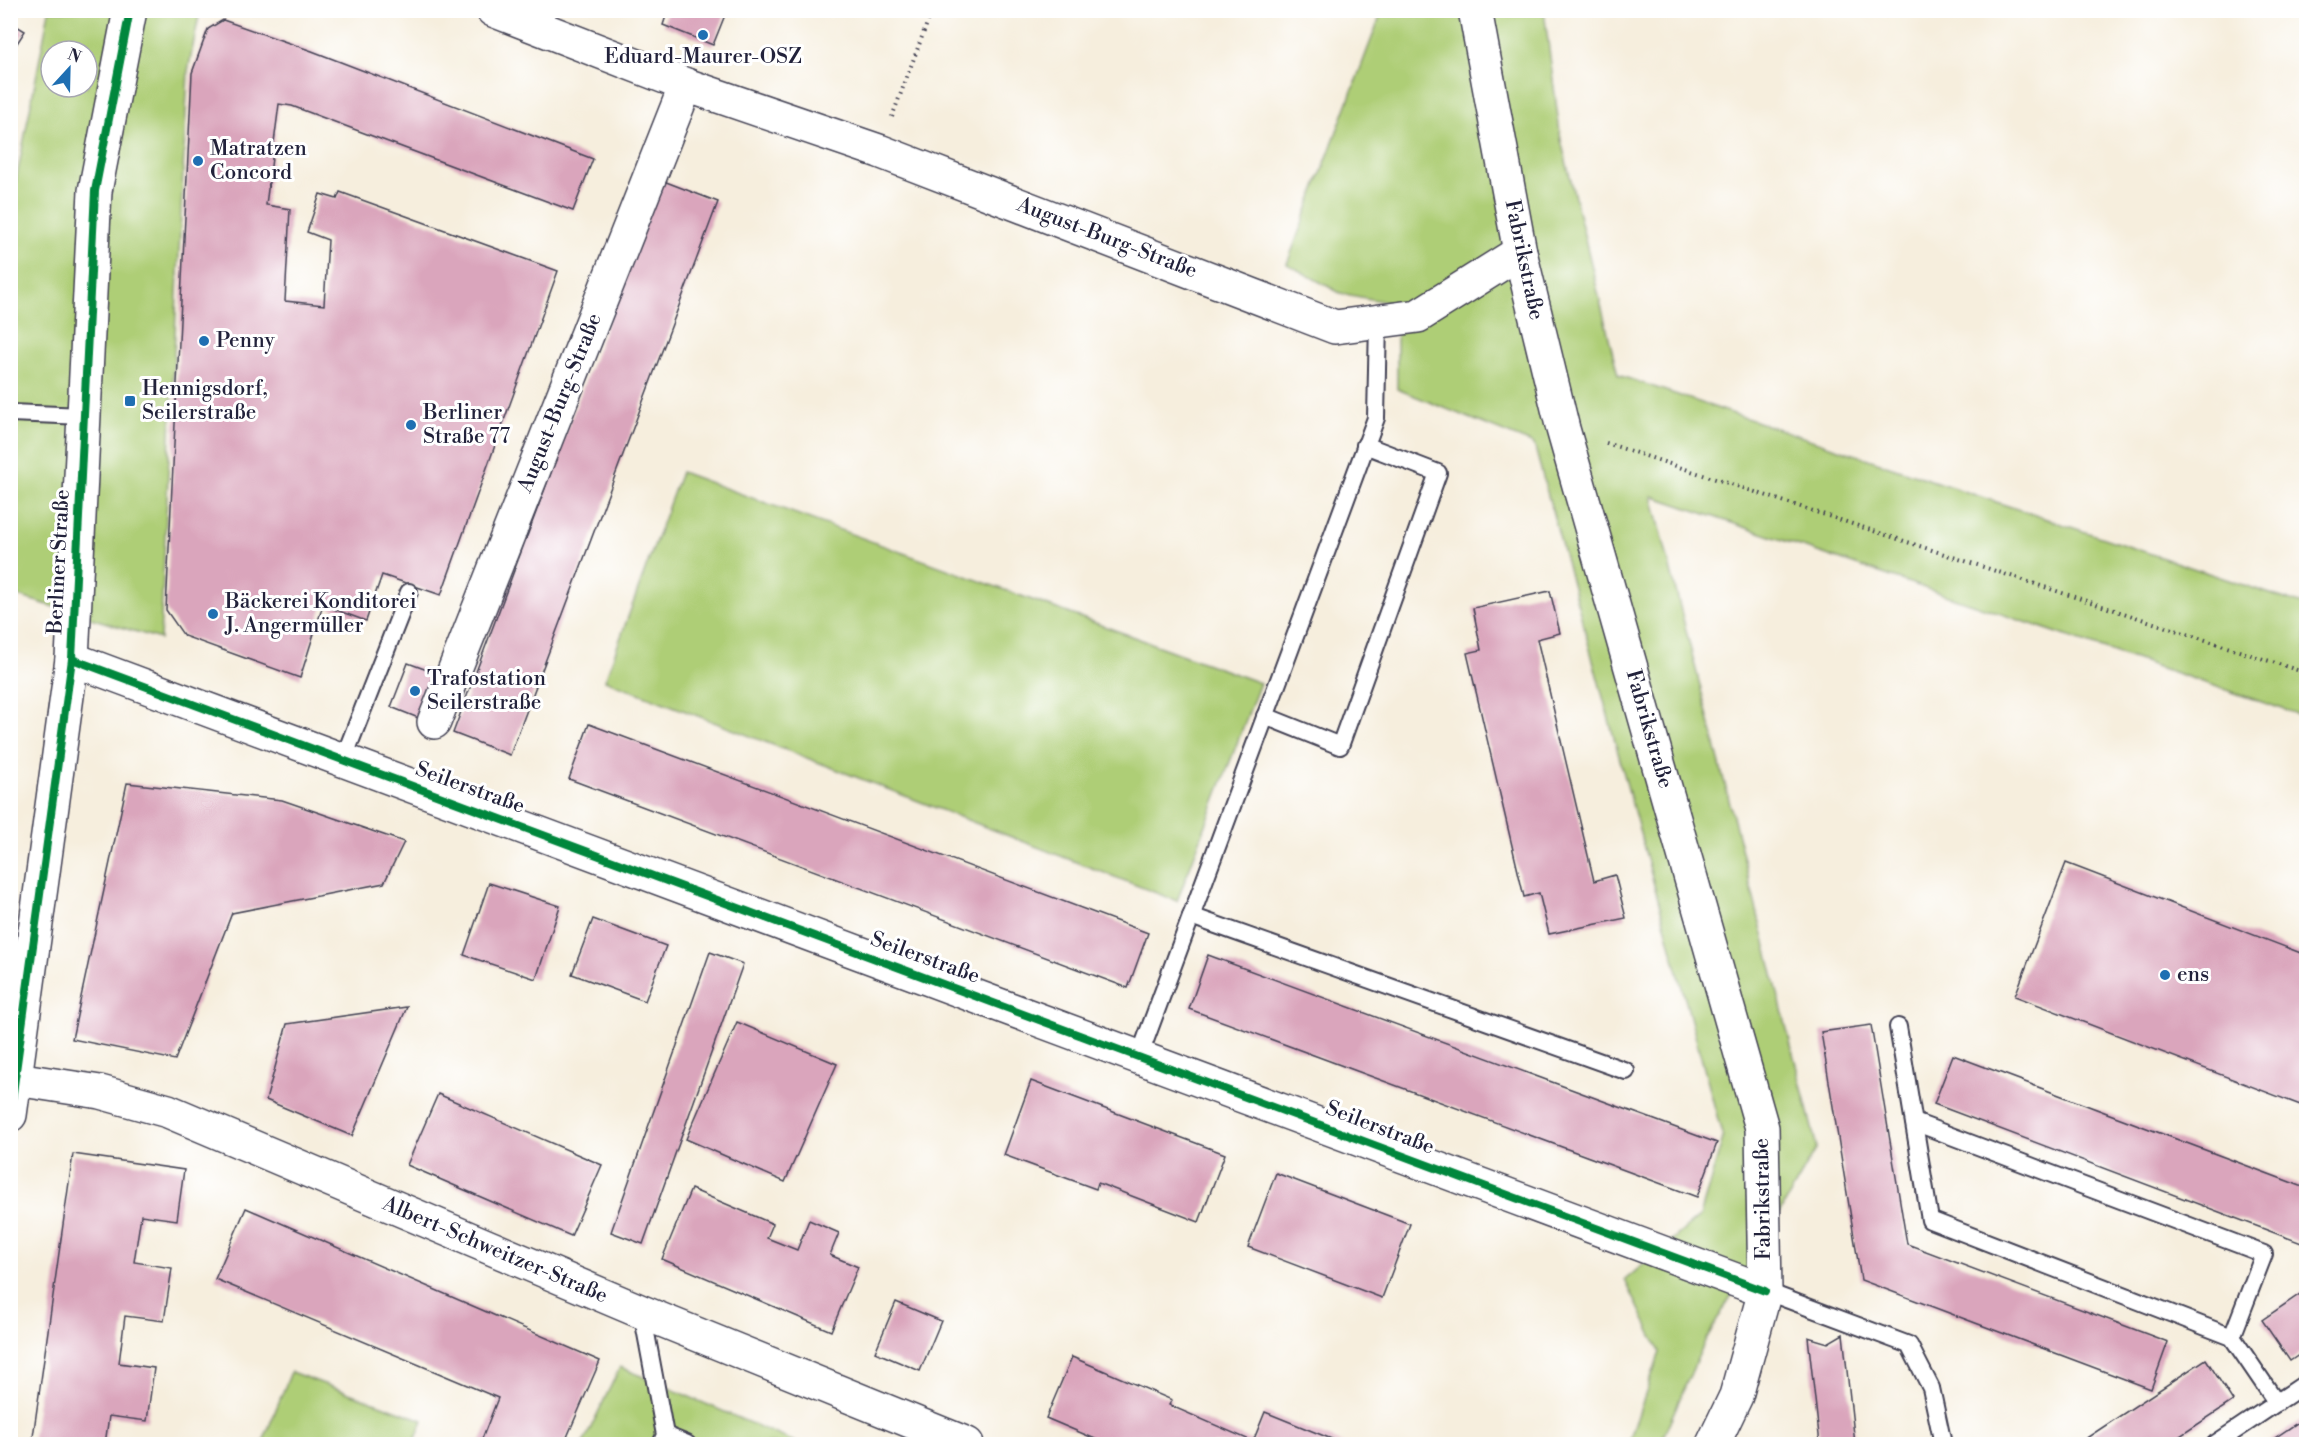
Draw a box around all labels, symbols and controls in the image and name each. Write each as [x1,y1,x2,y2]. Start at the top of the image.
marker: Eduard-Maurer-OSZ [696,28,710,42]
north arrow [39,39,99,99]
text: N [65,44,84,68]
place label: Eduard-Maurer-OSZ [604,44,802,70]
place label: Matratzen Concord [210,136,307,186]
marker: Matratzen Concord [191,154,205,168]
street label: August-Burg-Straße [1012,191,1201,284]
street label: Fabrikstraße [1499,198,1549,322]
street label: August-Burg-Straße [512,310,608,497]
place label: Penny [216,328,275,354]
marker: Penny [197,334,211,348]
place label: Hennigsdorf, Seilerstraße [142,376,268,426]
marker: Hennigsdorf, Seilerstraße [123,394,137,408]
place label: Berliner Straße 77 [422,400,510,450]
marker: Berliner Straße 77 [404,418,418,432]
street label: Berliner Straße [42,489,76,636]
place label: Bäckerei Konditorei J. Angermüller [224,589,417,639]
marker: Bäckerei Konditorei J. Angermüller [206,607,220,621]
place label: Trafostation Seilerstraße [427,666,546,716]
street label: Fabrikstraße [1620,667,1678,791]
marker: Trafostation Seilerstraße [408,684,422,698]
street label: Seilerstraße [412,756,528,820]
street label: Seilerstraße [867,926,983,990]
place label: ens [2177,962,2209,988]
marker: ens [2158,968,2172,982]
street label: Seilerstraße [1322,1095,1438,1161]
street label: Fabrikstraße [1749,1138,1777,1260]
street label: Albert-Schweitzer-Straße [378,1190,611,1309]

